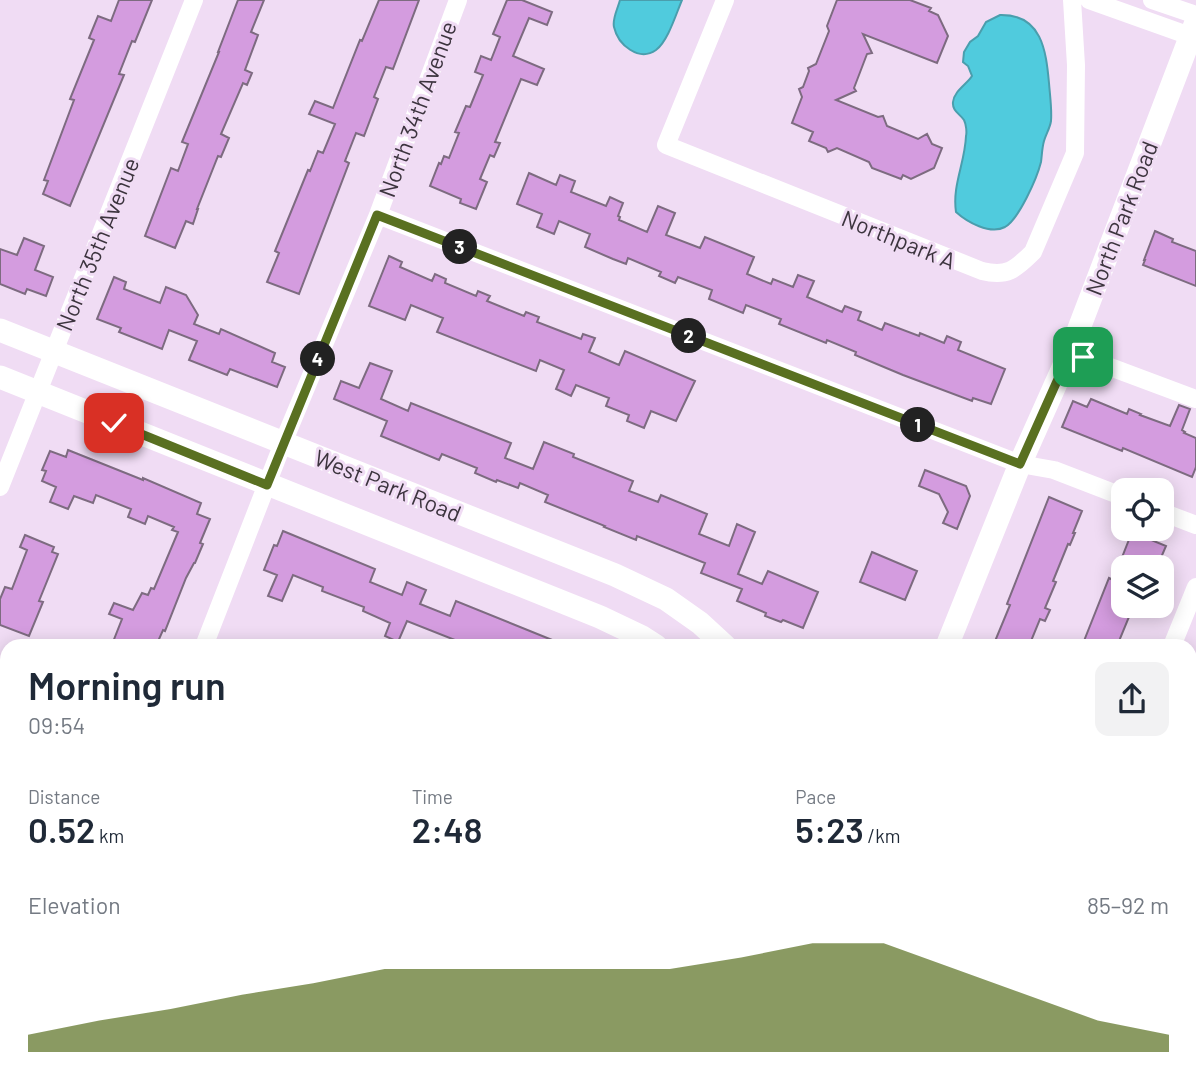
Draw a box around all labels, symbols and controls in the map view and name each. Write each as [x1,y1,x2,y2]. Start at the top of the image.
street label: North 34th Avenue [372,17,462,201]
street label: North Park Road [1079,137,1163,299]
street label: North 35th Avenue [50,153,144,335]
street label: Northpark A [838,203,960,275]
pin: 3 [442,230,477,264]
text: 3 [454,235,465,258]
pin: 2 [672,318,706,354]
text: 2 [683,324,694,347]
pin [1053,327,1113,387]
icon: arrive [1064,338,1102,376]
pin: 4 [300,342,336,376]
text: 4 [312,347,323,370]
pin [84,393,144,453]
icon: check [95,404,133,442]
pin: 1 [900,408,936,442]
text: 1 [914,413,921,436]
street label: West Park Road [311,443,465,527]
map controls [1111,478,1174,618]
button: locate [1111,478,1174,541]
button: layers [1111,555,1174,618]
text: Morning run [28,662,226,708]
button: share [1095,662,1169,736]
text: 09:54 [28,711,85,739]
text: Distance [28,785,100,808]
text: Time [412,785,453,808]
text: Pace [795,785,836,808]
text: 0.52 [28,808,95,850]
text: 2:48 [412,808,483,850]
text: 5:23 [795,808,864,850]
text: km [95,824,124,847]
text: /km [864,824,900,847]
text: Elevation [28,891,121,919]
text: 85–92 m [1087,891,1169,919]

